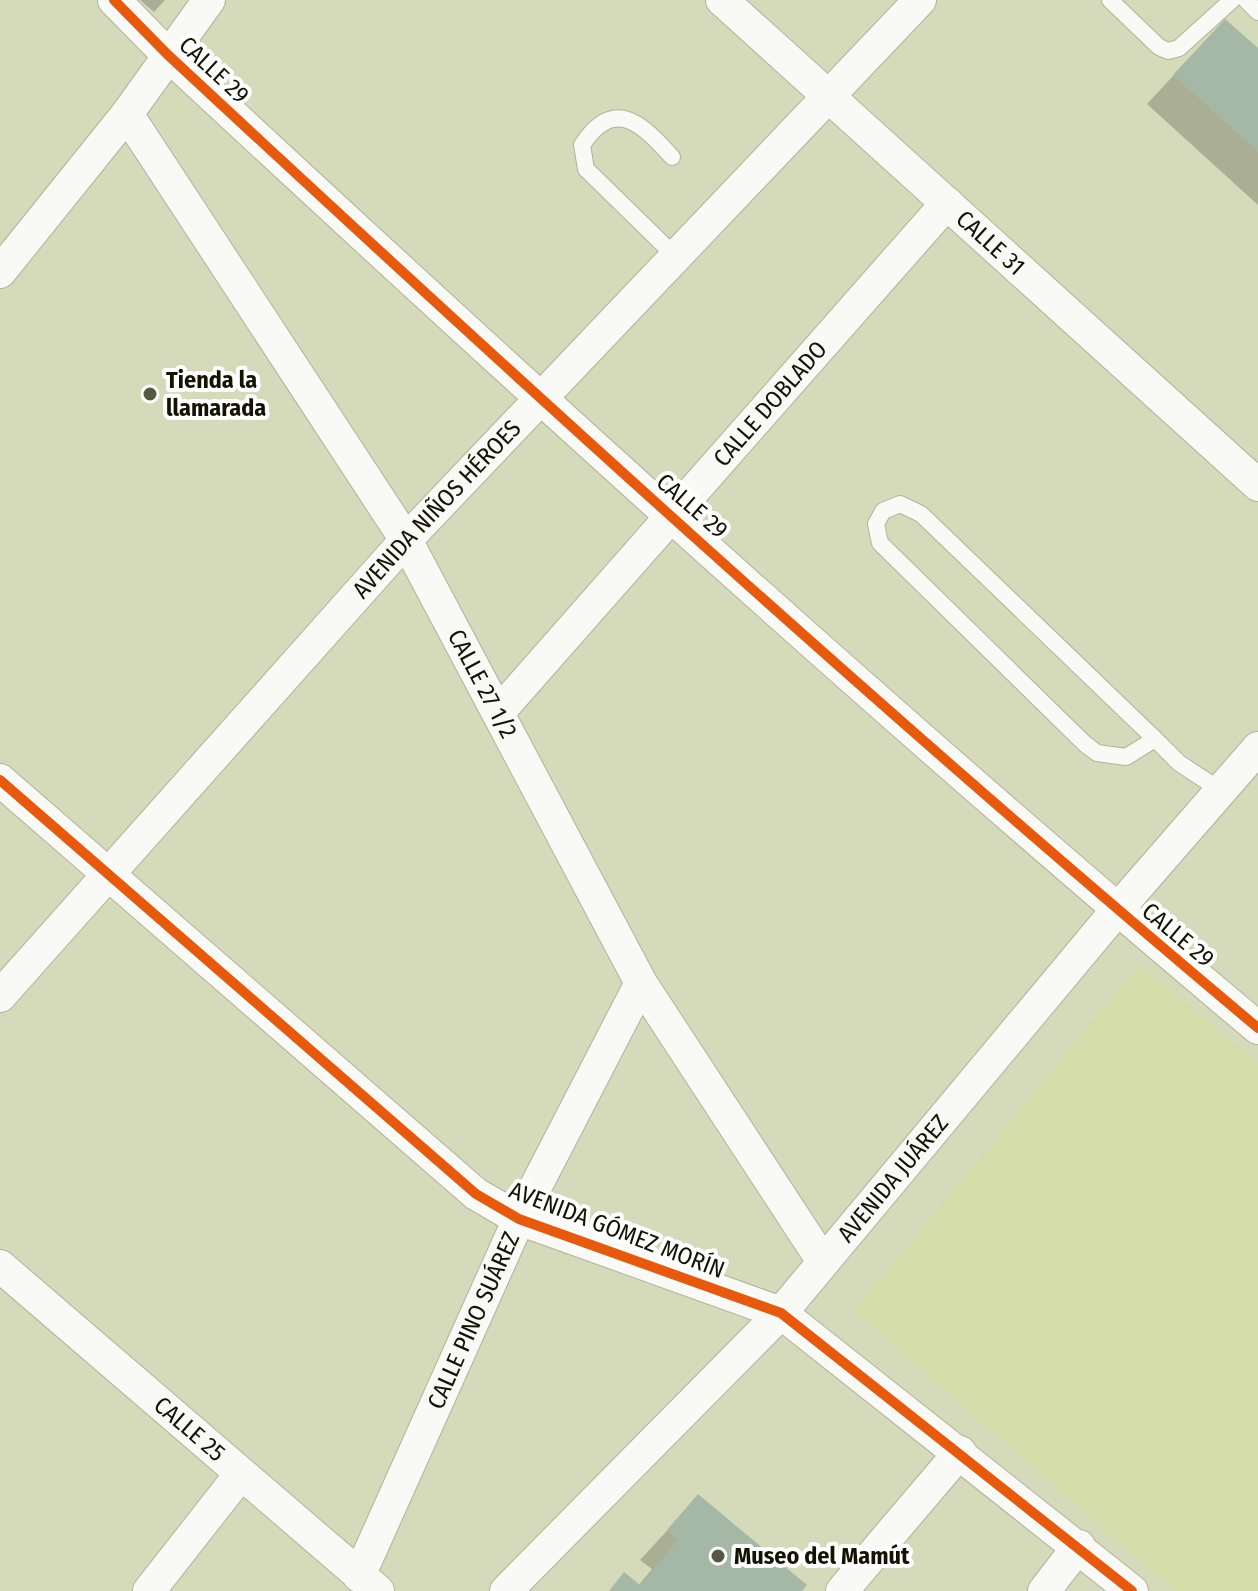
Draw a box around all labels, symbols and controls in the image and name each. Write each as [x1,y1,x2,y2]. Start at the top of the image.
street label: CALLE 29 [173,31,255,109]
street label: CALLE 31 [950,205,1030,281]
street label: CALLE DOBLADO [708,335,833,472]
place label: Tienda la llamarada [166,366,266,422]
marker: Tienda la llamarada [141,385,159,403]
street label: AVENIDA NIÑOS HÉROES [347,414,527,604]
street label: CALLE 29 [651,468,733,544]
street label: CALLE 27 1/2 [442,625,523,743]
street label: CALLE 29 [1136,897,1220,973]
street label: AVENIDA JUÁREZ [832,1109,954,1248]
street label: AVENIDA GÓMEZ MORÍN [505,1175,729,1284]
street label: CALLE PINO SUÁREZ [422,1228,525,1413]
street label: CALLE 25 [148,1391,231,1467]
place label: Museo del Mamút [734,1542,910,1570]
marker: Museo del Mamút [709,1547,727,1565]

